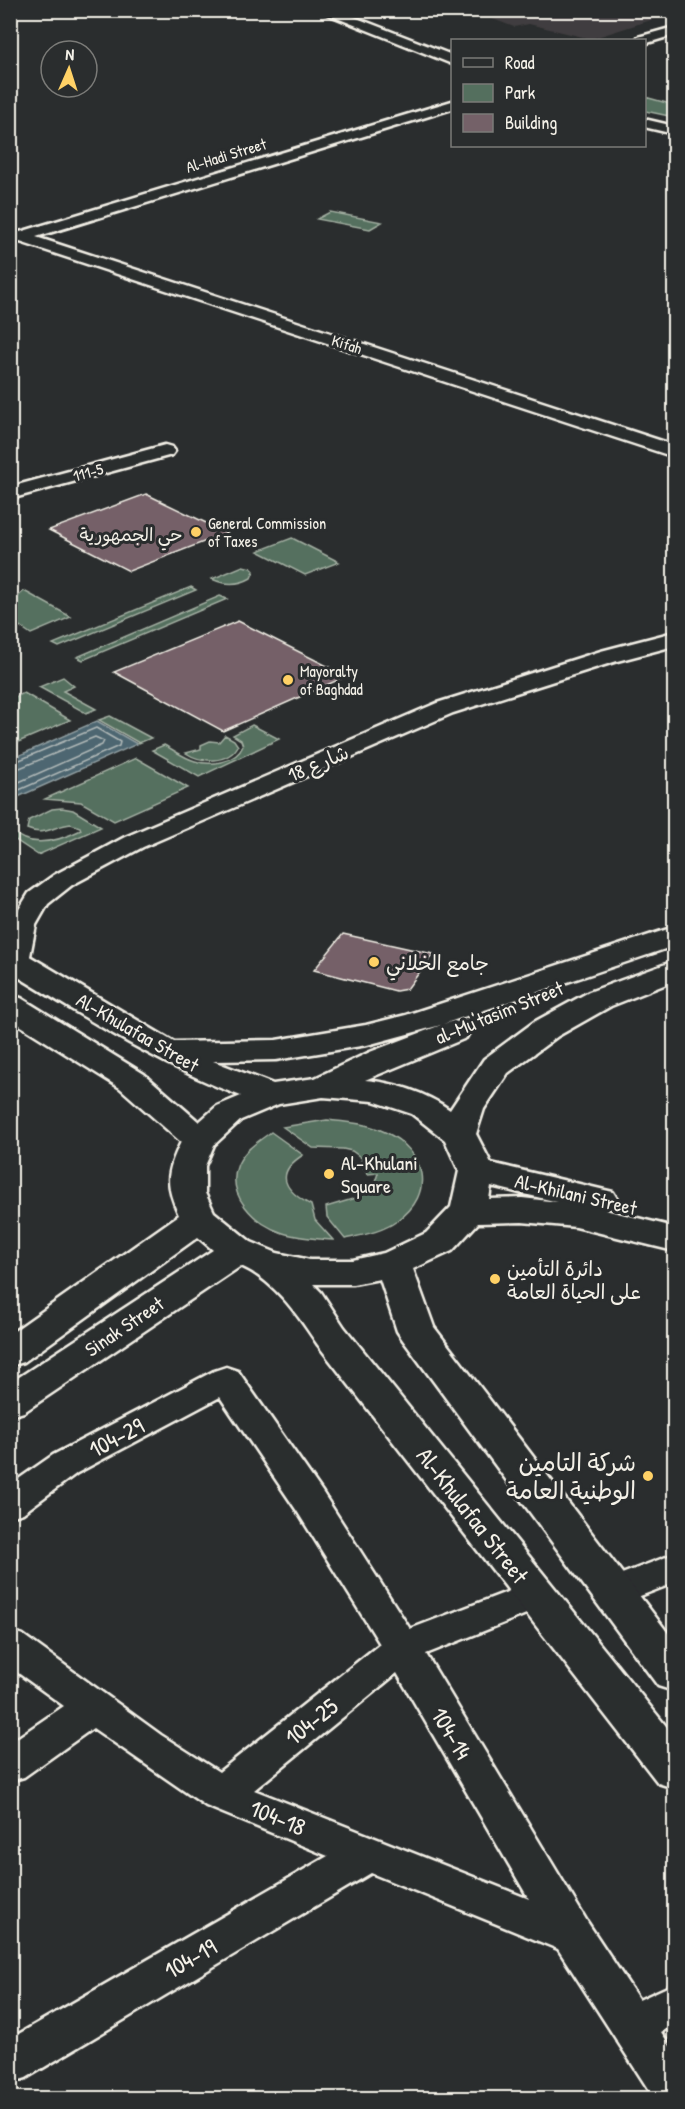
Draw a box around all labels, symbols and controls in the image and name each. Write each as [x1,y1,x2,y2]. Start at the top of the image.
north arrow [39,39,99,99]
legend [451,39,646,147]
text: N [65,43,75,65]
text: Road [505,50,535,75]
text: Park [505,80,536,105]
text: Building [505,110,557,135]
street label: Al-Hadi Street [183,132,269,178]
street label: Kifah [329,329,365,359]
street label: 111-5 [70,457,106,487]
place label: General Commission of Taxes [208,512,326,552]
district label: حي الجمهورية [79,522,183,551]
marker: General Commission of Taxes [189,525,203,539]
place label: Mayoralty of Baghdad [300,660,363,700]
marker: Mayoralty of Baghdad [281,673,295,687]
street label: شارع 18 [283,738,353,789]
place label: جامع الخلاني [386,949,489,981]
marker: جامع الخلاني [367,955,381,969]
street label: al-Mu'tasim Street [431,974,568,1050]
street label: Al-Khulafaa Street [72,986,205,1079]
place label: Al-Khulani Square [341,1149,418,1199]
marker: Al-Khulani Square [322,1167,336,1181]
street label: Al-Khilani Street [512,1167,641,1221]
place label: دائرة التأمين على الحياة العامة [507,1255,641,1305]
marker: دائرة التأمين على الحياة العامة [488,1272,502,1286]
street label: Sinak Street [79,1289,170,1362]
street label: 104-29 [83,1409,149,1465]
street label: Al-Khulafaa Street [410,1440,537,1590]
place label: شركة التامين الوطنية العامة [506,1446,636,1506]
marker: شركة التامين الوطنية العامة [641,1469,655,1483]
street label: 104-25 [278,1690,344,1752]
street label: 104-14 [424,1701,480,1765]
street label: 104-18 [245,1791,311,1843]
street label: 104-19 [158,1930,222,1986]

